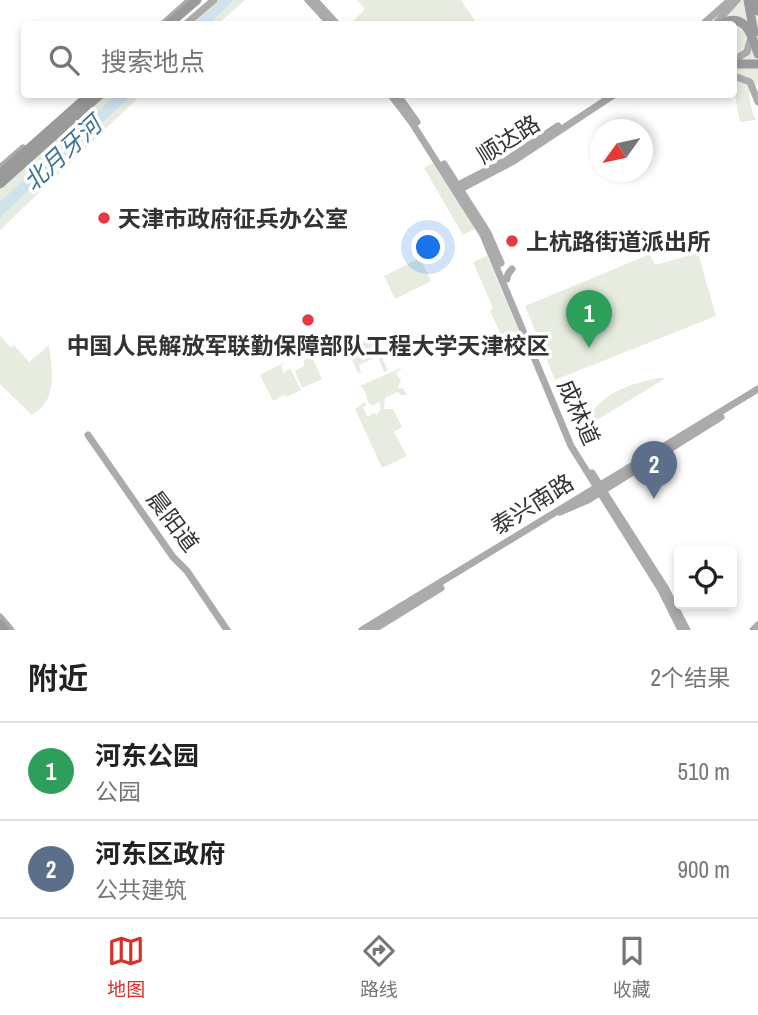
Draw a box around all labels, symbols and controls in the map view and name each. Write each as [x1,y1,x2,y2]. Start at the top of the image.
search box [21,21,737,98]
icon: search [45,41,83,79]
text: 搜索地点 [101,44,205,79]
water label: 北月牙河 [16,106,111,197]
street label: 顺达路 [471,108,545,170]
north arrow [590,119,653,182]
place label: 天津市政府征兵办公室 [118,203,348,234]
marker: 天津市政府征兵办公室 [96,210,112,226]
place label: 上杭路街道派出所 [526,226,710,257]
your location [411,230,445,264]
marker: 上杭路街道派出所 [504,233,520,249]
pin: 1 [566,290,612,348]
marker: 中国人民解放军联勤保障部队工程大学天津校区 [300,312,316,328]
place label: 中国人民解放军联勤保障部队工程大学天津校区 [67,330,550,361]
street label: 成林道 [551,374,607,450]
pin: 2 [631,441,677,499]
street label: 泰兴南路 [485,466,579,542]
street label: 晨阳道 [140,484,206,558]
map controls [674,546,737,609]
button: locate [674,546,737,609]
text: 附近 [28,658,88,698]
text: 2个结果 [651,662,730,693]
text: 河东公园 [95,738,199,773]
text: 1 [46,756,56,787]
text: 510 m [678,756,730,787]
text: 公园 [95,776,141,807]
text: 河东区政府 [95,836,225,871]
text: 2 [46,854,56,885]
text: 900 m [678,854,730,885]
text: 公共建筑 [95,874,187,905]
tab: 地图 [107,932,145,1002]
tab: 路线 [360,932,398,1002]
tab: 收藏 [613,932,651,1002]

